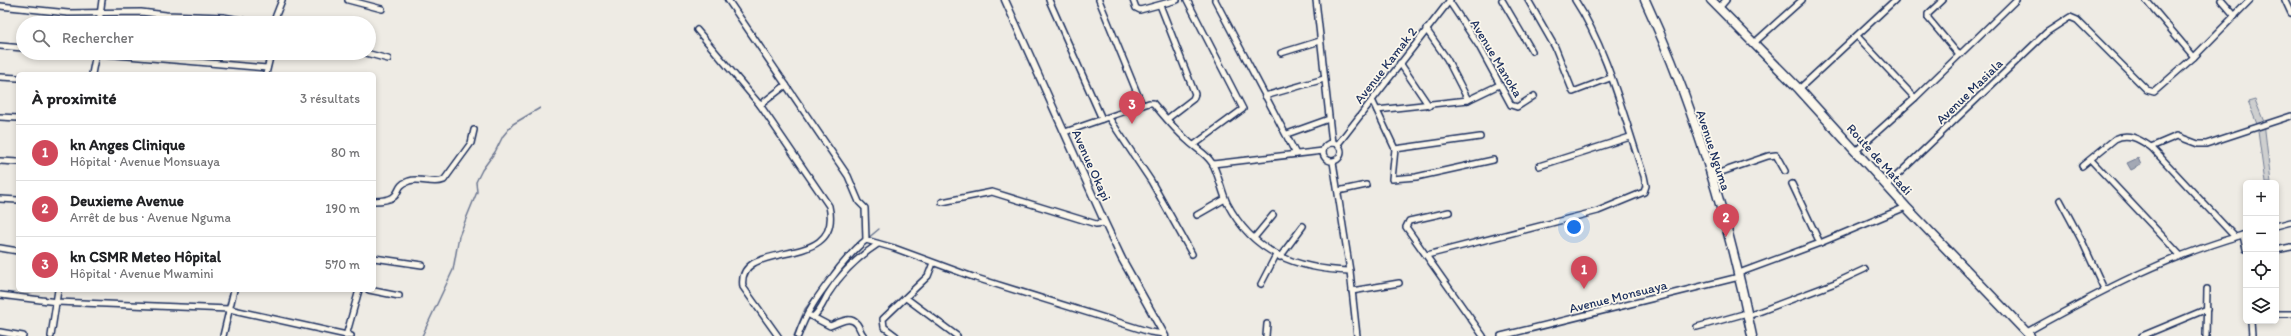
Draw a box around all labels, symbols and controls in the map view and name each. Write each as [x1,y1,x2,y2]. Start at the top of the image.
search box [16,16,376,60]
street label: Avenue Manoka [1467,17,1526,100]
street label: Avenue Kamak 2 [1351,24,1420,106]
icon: search [30,27,52,49]
text: Rechercher [62,29,134,47]
street label: Avenue Masiala [1933,56,2006,127]
text: À proximité [32,88,117,108]
text: 3 résultats [300,91,360,106]
pin: 3 [1119,91,1145,124]
street label: Avenue Nguma [1693,108,1734,193]
street label: Route de Matadi [1844,121,1915,198]
street label: Avenue Okapi [1069,127,1114,203]
text: kn Anges Clinique [70,136,185,154]
text: 1 [42,145,48,160]
text: 80 m [331,145,360,160]
text: Hôpital · Avenue Monsuaya [70,154,220,169]
map controls [2243,180,2279,324]
button: + [2243,180,2279,216]
text: Deuxieme Avenue [70,192,184,210]
text: 2 [42,201,48,216]
text: 190 m [325,201,360,216]
pin: 2 [1713,204,1739,237]
text: Arrêt de bus · Avenue Nguma [70,210,231,225]
button: − [2243,216,2279,252]
your location [1564,217,1584,237]
text: kn CSMR Meteo Hôpital [70,248,221,266]
button: locate [2243,252,2279,288]
pin: 1 [1571,256,1597,289]
text: 3 [41,257,49,272]
text: 570 m [325,257,360,272]
text: Hôpital · Avenue Mwamini [70,266,214,281]
street label: Avenue Monsuaya [1568,277,1669,316]
button: layers [2243,288,2279,324]

